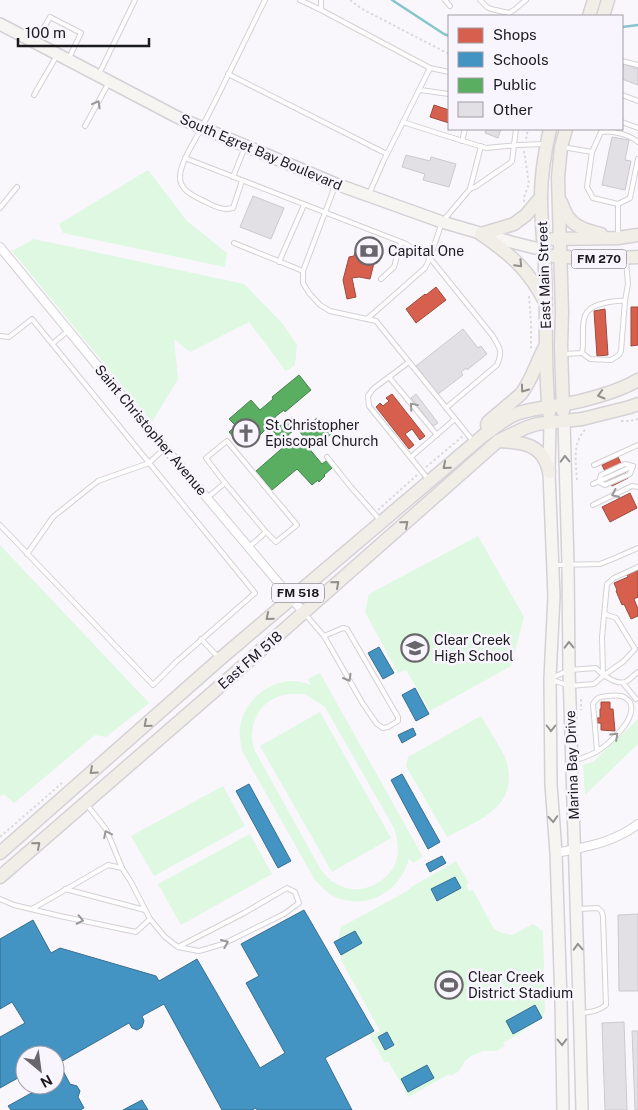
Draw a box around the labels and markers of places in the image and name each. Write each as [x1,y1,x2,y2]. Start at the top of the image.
bank icon: Capital One [354,236,384,266]
place label: Capital One [388,243,464,259]
place label: St Christopher Episcopal Church [265,417,378,449]
church icon: St Christopher Episcopal Church [231,418,261,448]
place label: Clear Creek High School [434,632,513,664]
school or university icon: Clear Creek High School [400,633,430,663]
place label: Clear Creek District Stadium [468,969,573,1001]
sports icon: Clear Creek District Stadium [434,970,464,1000]

